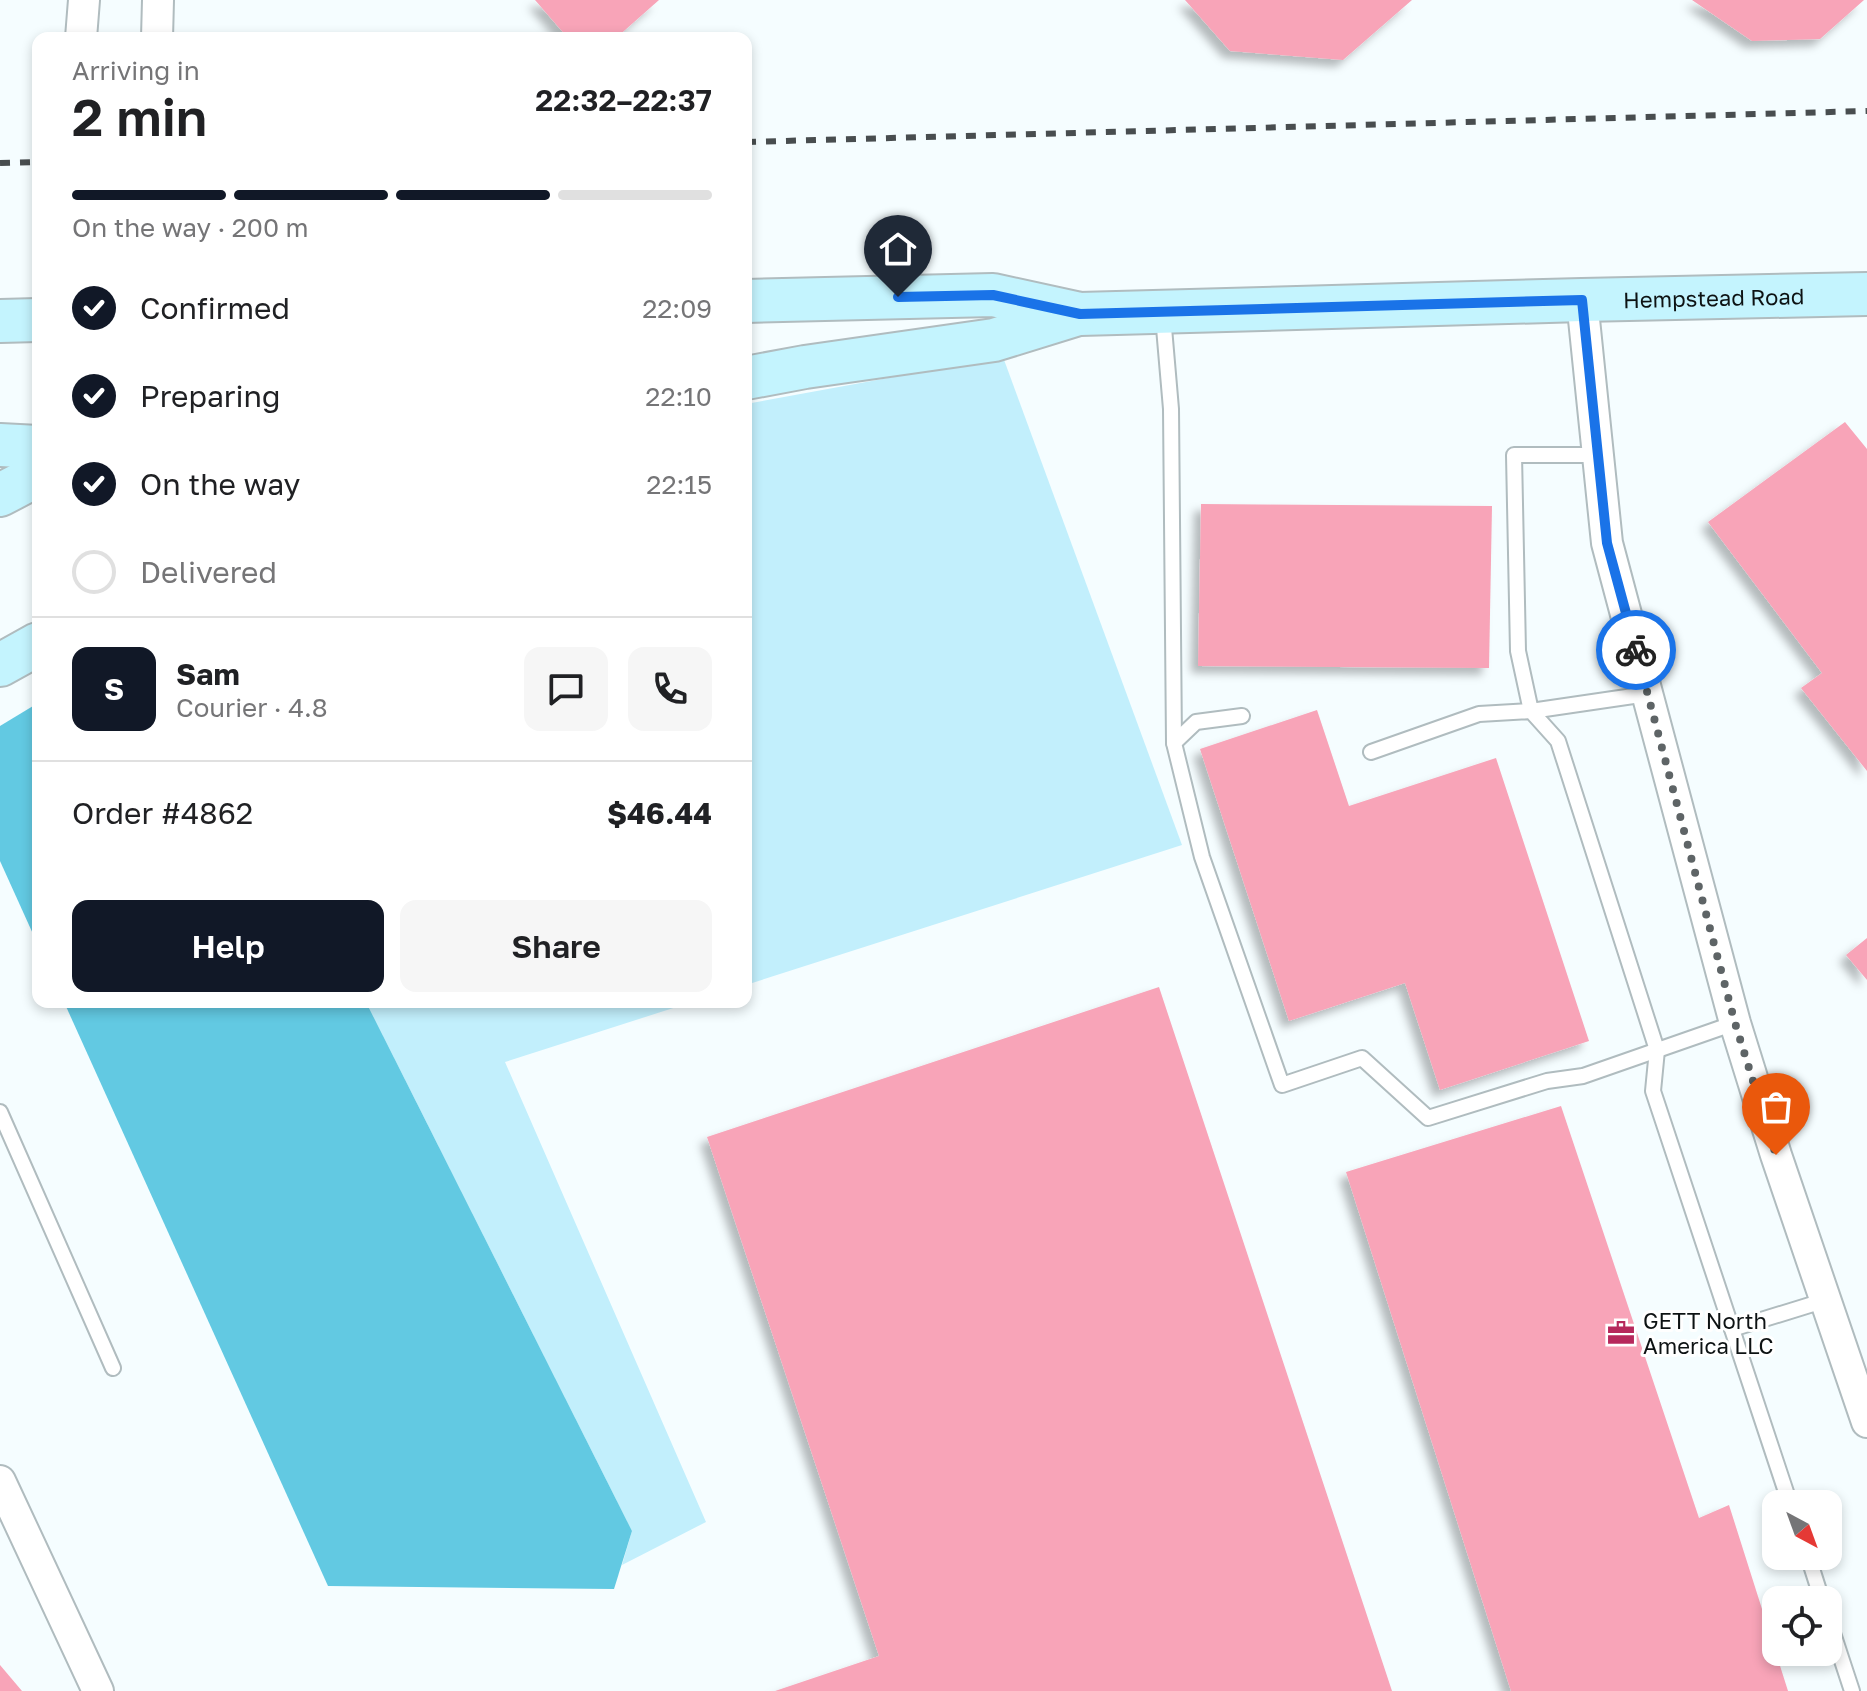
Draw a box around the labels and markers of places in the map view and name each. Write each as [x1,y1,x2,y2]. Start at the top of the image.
pin [864,215,932,297]
pin [1742,1073,1810,1155]
place label: GETT North America LLC [1643,1307,1774,1359]
office icon: GETT North America LLC [1606,1318,1636,1348]

